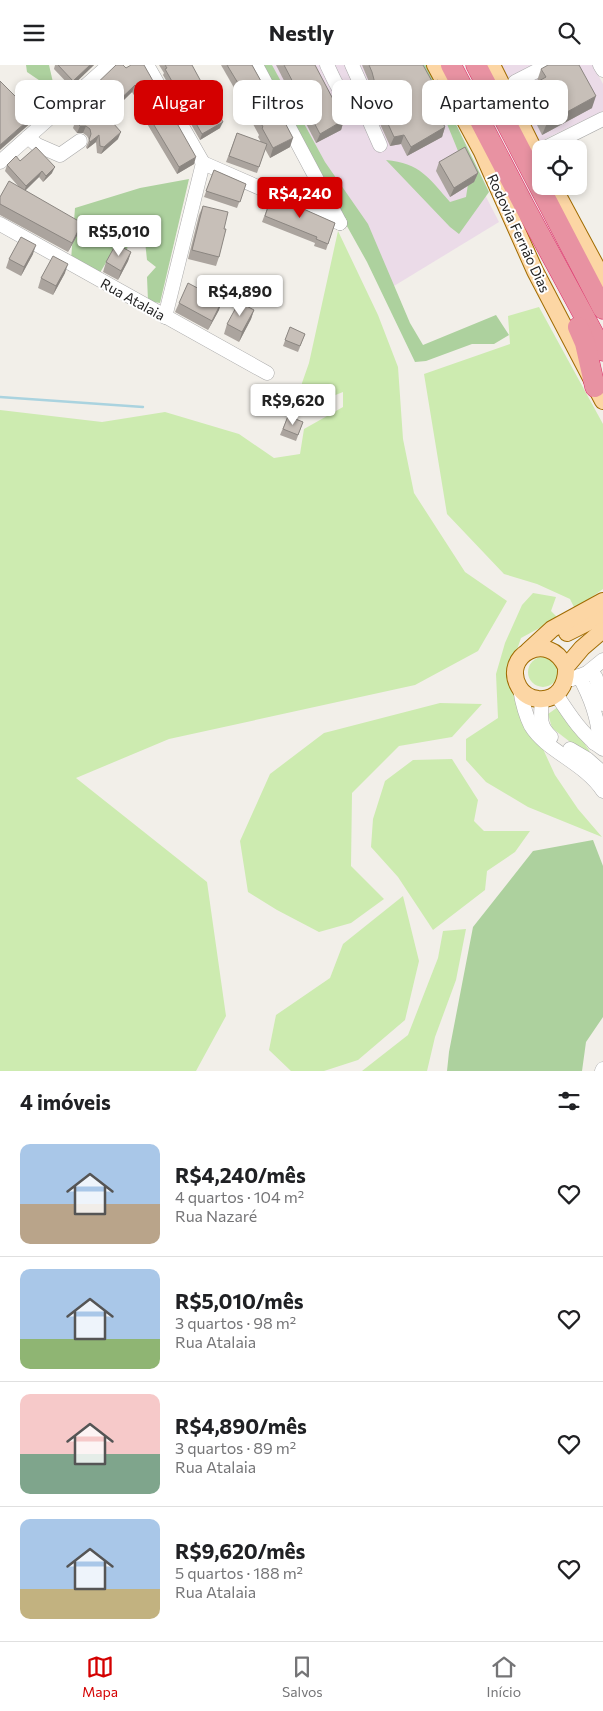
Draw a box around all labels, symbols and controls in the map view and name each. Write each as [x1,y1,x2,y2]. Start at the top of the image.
icon: menu [20,19,48,47]
text: Nestly [269,19,334,46]
icon: search [555,19,583,47]
chip: Comprar [15,80,124,125]
chip: Alugar [134,80,223,125]
chip: Filtros [233,80,322,125]
chip: Novo [332,80,412,125]
chip: Apartamento [422,80,568,125]
map controls [532,140,587,195]
button: locate [532,140,587,195]
street label: Rodovia Fernão Dias [484,171,554,295]
pin: R$4,240 [254,177,346,219]
text: R$4,240 [268,183,332,202]
pin: R$5,010 [73,215,165,257]
text: R$5,010 [88,221,150,240]
street label: Rua Atalaia [98,274,168,324]
pin: R$4,890 [194,275,286,317]
text: R$4,890 [208,281,272,300]
pin: R$9,620 [247,383,339,426]
text: R$9,620 [261,390,325,409]
icon: filters [555,1087,583,1115]
text: 4 imóveis [20,1089,111,1114]
text: R$4,240/mês [175,1162,306,1187]
icon: home [60,1164,120,1224]
icon: heart [555,1180,583,1208]
text: 4 quartos · 104 m² [175,1187,304,1206]
text: Rua Nazaré [175,1206,257,1225]
text: R$5,010/mês [175,1288,304,1313]
icon: home [60,1289,120,1349]
icon: heart [555,1305,583,1333]
text: 3 quartos · 98 m² [175,1313,296,1332]
text: Rua Atalaia [175,1332,256,1351]
text: R$4,890/mês [175,1413,307,1438]
icon: home [60,1414,120,1474]
icon: heart [555,1430,583,1458]
text: 3 quartos · 89 m² [175,1438,296,1457]
text: Rua Atalaia [175,1457,256,1476]
text: R$9,620/mês [175,1538,305,1563]
icon: home [60,1539,120,1599]
icon: heart [555,1555,583,1583]
text: 5 quartos · 188 m² [175,1563,303,1582]
text: Rua Atalaia [175,1582,256,1601]
tab: Mapa [82,1653,118,1700]
tab: Salvos [282,1653,323,1700]
tab: Início [487,1653,521,1700]

